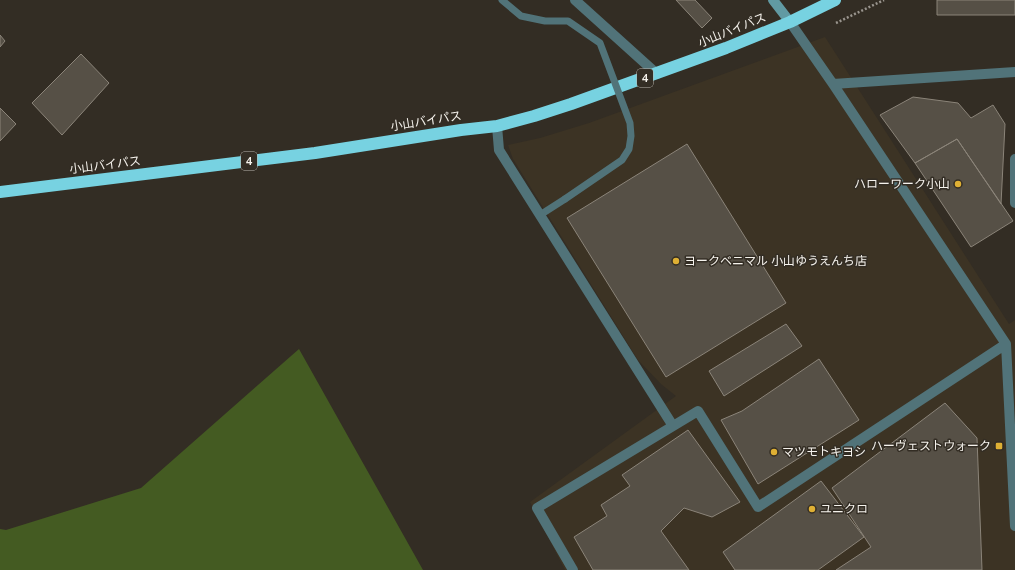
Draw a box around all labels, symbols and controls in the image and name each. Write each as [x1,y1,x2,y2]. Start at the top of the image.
street label: 小山バイパス [696,9,768,51]
road number: 4 [637,69,653,87]
street label: 小山バイパス [389,107,463,135]
road number: 4 [241,152,257,170]
street label: 小山バイパス [68,153,142,177]
place label: ハローワーク小山 [854,176,950,192]
marker: ハローワーク小山 [953,179,963,189]
place label: ヨークベニマル 小山ゆうえんち店 [684,253,867,269]
marker: ヨークベニマル 小山ゆうえんち店 [671,256,681,266]
place label: ハーヴェストウォーク [871,438,991,454]
marker: ハーヴェストウォーク [994,441,1004,451]
place label: マツモトキヨシ [782,444,866,460]
marker: マツモトキヨシ [769,447,779,457]
place label: ユニクロ [820,501,868,517]
marker: ユニクロ [807,504,817,514]

